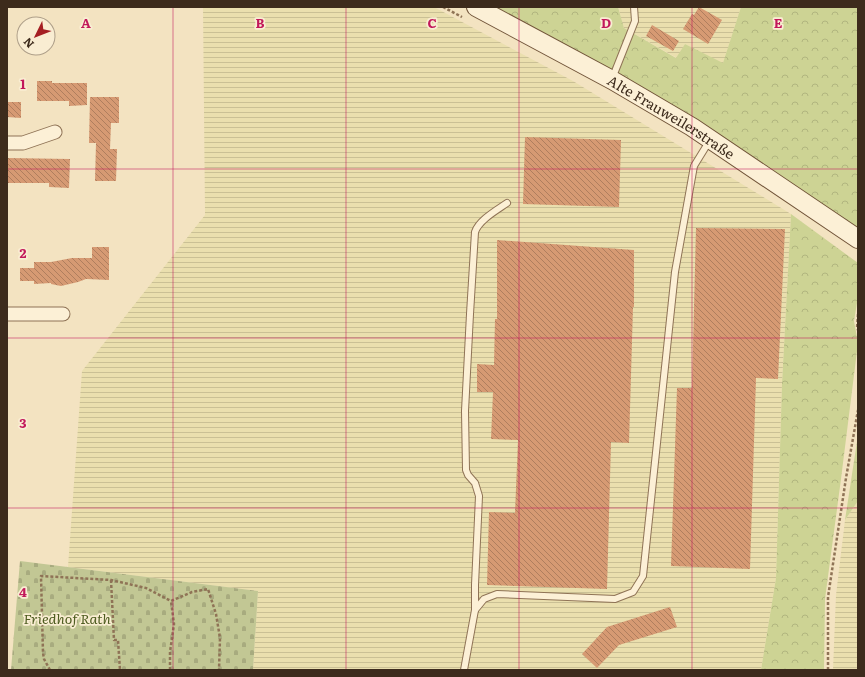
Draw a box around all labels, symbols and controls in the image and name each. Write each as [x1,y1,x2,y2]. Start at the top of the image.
text: A [81,13,91,32]
text: B [256,13,265,32]
text: C [427,13,437,32]
text: D [601,13,611,32]
text: E [774,13,783,32]
north arrow [16,16,56,56]
text: N [19,35,37,52]
street label: Alte Frauweilerstraße [604,70,739,163]
text: 1 [20,74,26,93]
text: 2 [20,243,27,262]
text: 3 [19,413,27,432]
text: 4 [19,582,27,601]
park label: Friedhof Rath [23,608,111,628]

